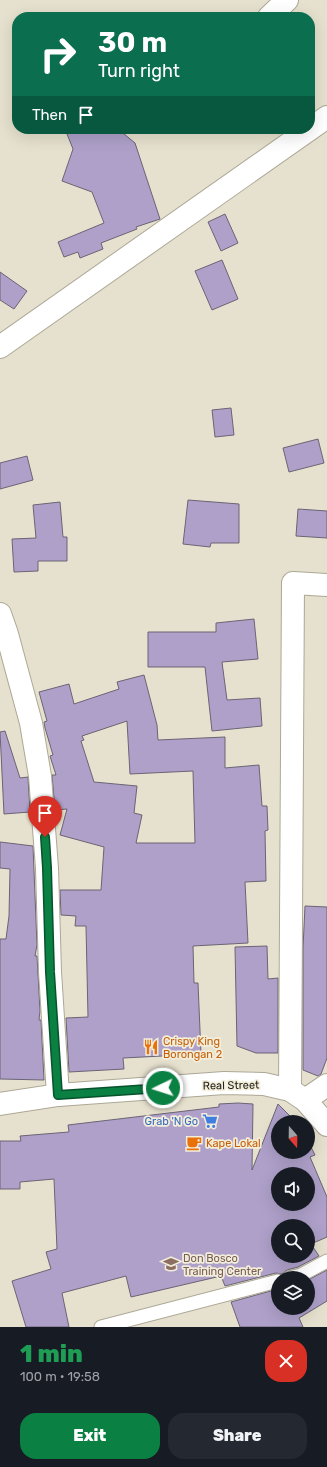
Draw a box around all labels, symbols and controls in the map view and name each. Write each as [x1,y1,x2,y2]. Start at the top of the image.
text: 30 m [98,26,167,59]
icon: right [32,28,84,80]
text: Turn right [98,60,180,82]
icon: arrive [75,104,97,126]
text: Then [32,106,67,124]
pin [28,796,62,837]
icon: arrive [34,802,56,824]
place label: Crispy King Borongan 2 [163,1035,222,1061]
restaurant icon: Crispy King Borongan 2 [142,1038,160,1056]
position arrow [142,1067,184,1109]
street label: Real Street [203,1078,260,1092]
supermarket icon: Grab 'N Go [201,1112,219,1130]
place label: Grab 'N Go [145,1115,198,1128]
north arrow [271,1115,315,1159]
map controls [271,1115,315,1315]
cafe icon: Kape Lokal [185,1134,203,1152]
place label: Kape Lokal [206,1137,261,1150]
button: sound [271,1167,315,1211]
button: search [271,1219,315,1263]
place label: Don Bosco Training Center [183,1252,262,1278]
school or university icon: Don Bosco Training Center [162,1255,180,1273]
button: layers [271,1271,315,1315]
text: 1 min [20,1340,83,1368]
button: close [265,1340,307,1382]
text: 100 m · 19:58 [20,1369,100,1384]
button: Exit [20,1413,160,1459]
button: Share [168,1413,307,1459]

